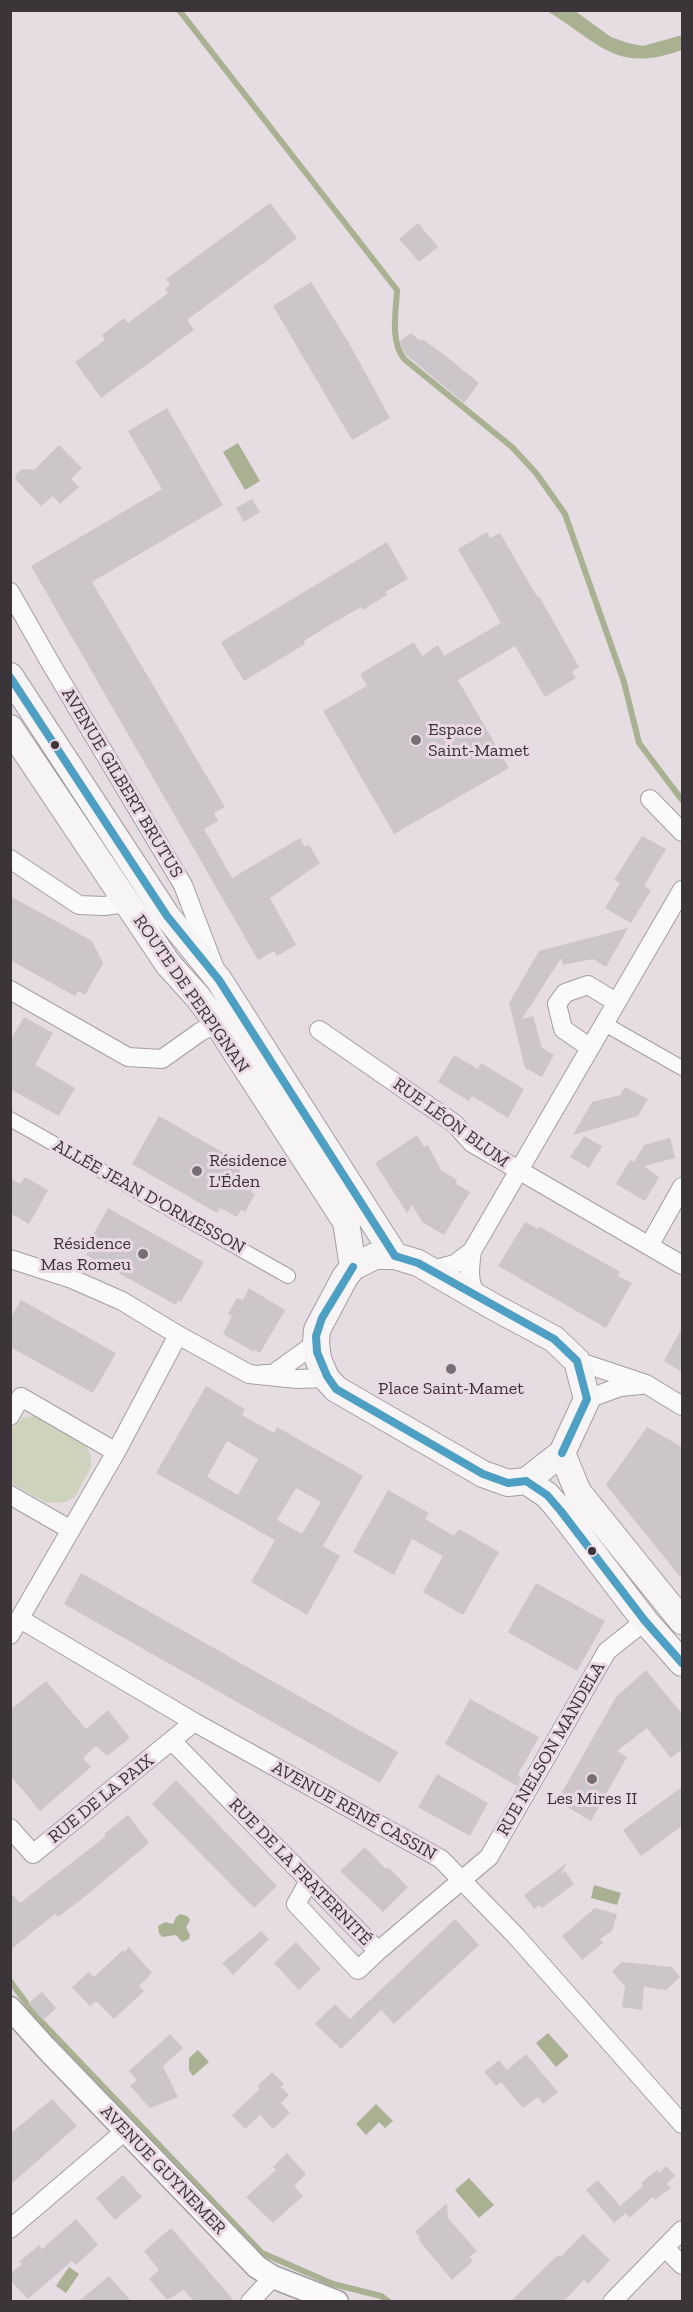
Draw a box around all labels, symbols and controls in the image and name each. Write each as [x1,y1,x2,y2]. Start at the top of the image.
street label: AVENUE GILBERT BRUTUS [57,684,187,882]
place label: Espace Saint-Mamet [428,719,529,762]
marker: Espace Saint-Mamet [409,733,423,747]
unlabelled marker [49,739,61,751]
street label: ROUTE DE PERPIGNAN [128,911,254,1077]
street label: RUE LÉON BLUM [389,1074,513,1172]
street label: ALLÉE JEAN D'ORMESSON [49,1135,249,1259]
place label: Résidence L'Éden [209,1150,287,1192]
marker: Résidence L'Éden [190,1164,204,1178]
place label: Résidence Mas Romeu [40,1233,131,1276]
marker: Résidence Mas Romeu [136,1247,150,1261]
marker: Place Saint-Mamet [444,1362,458,1376]
place label: Place Saint-Mamet [378,1378,524,1400]
unlabelled marker [586,1545,598,1557]
street label: RUE NELSON MANDELA [492,1658,610,1840]
street label: RUE DE LA PAIX [44,1750,158,1848]
street label: AVENUE RENÉ CASSIN [268,1757,440,1865]
marker: Les Mires II [585,1772,599,1786]
place label: Les Mires II [547,1788,637,1810]
street label: RUE DE LA FRATERNITÉ [224,1794,376,1950]
street label: AVENUE GUYNEMER [96,2101,230,2239]

